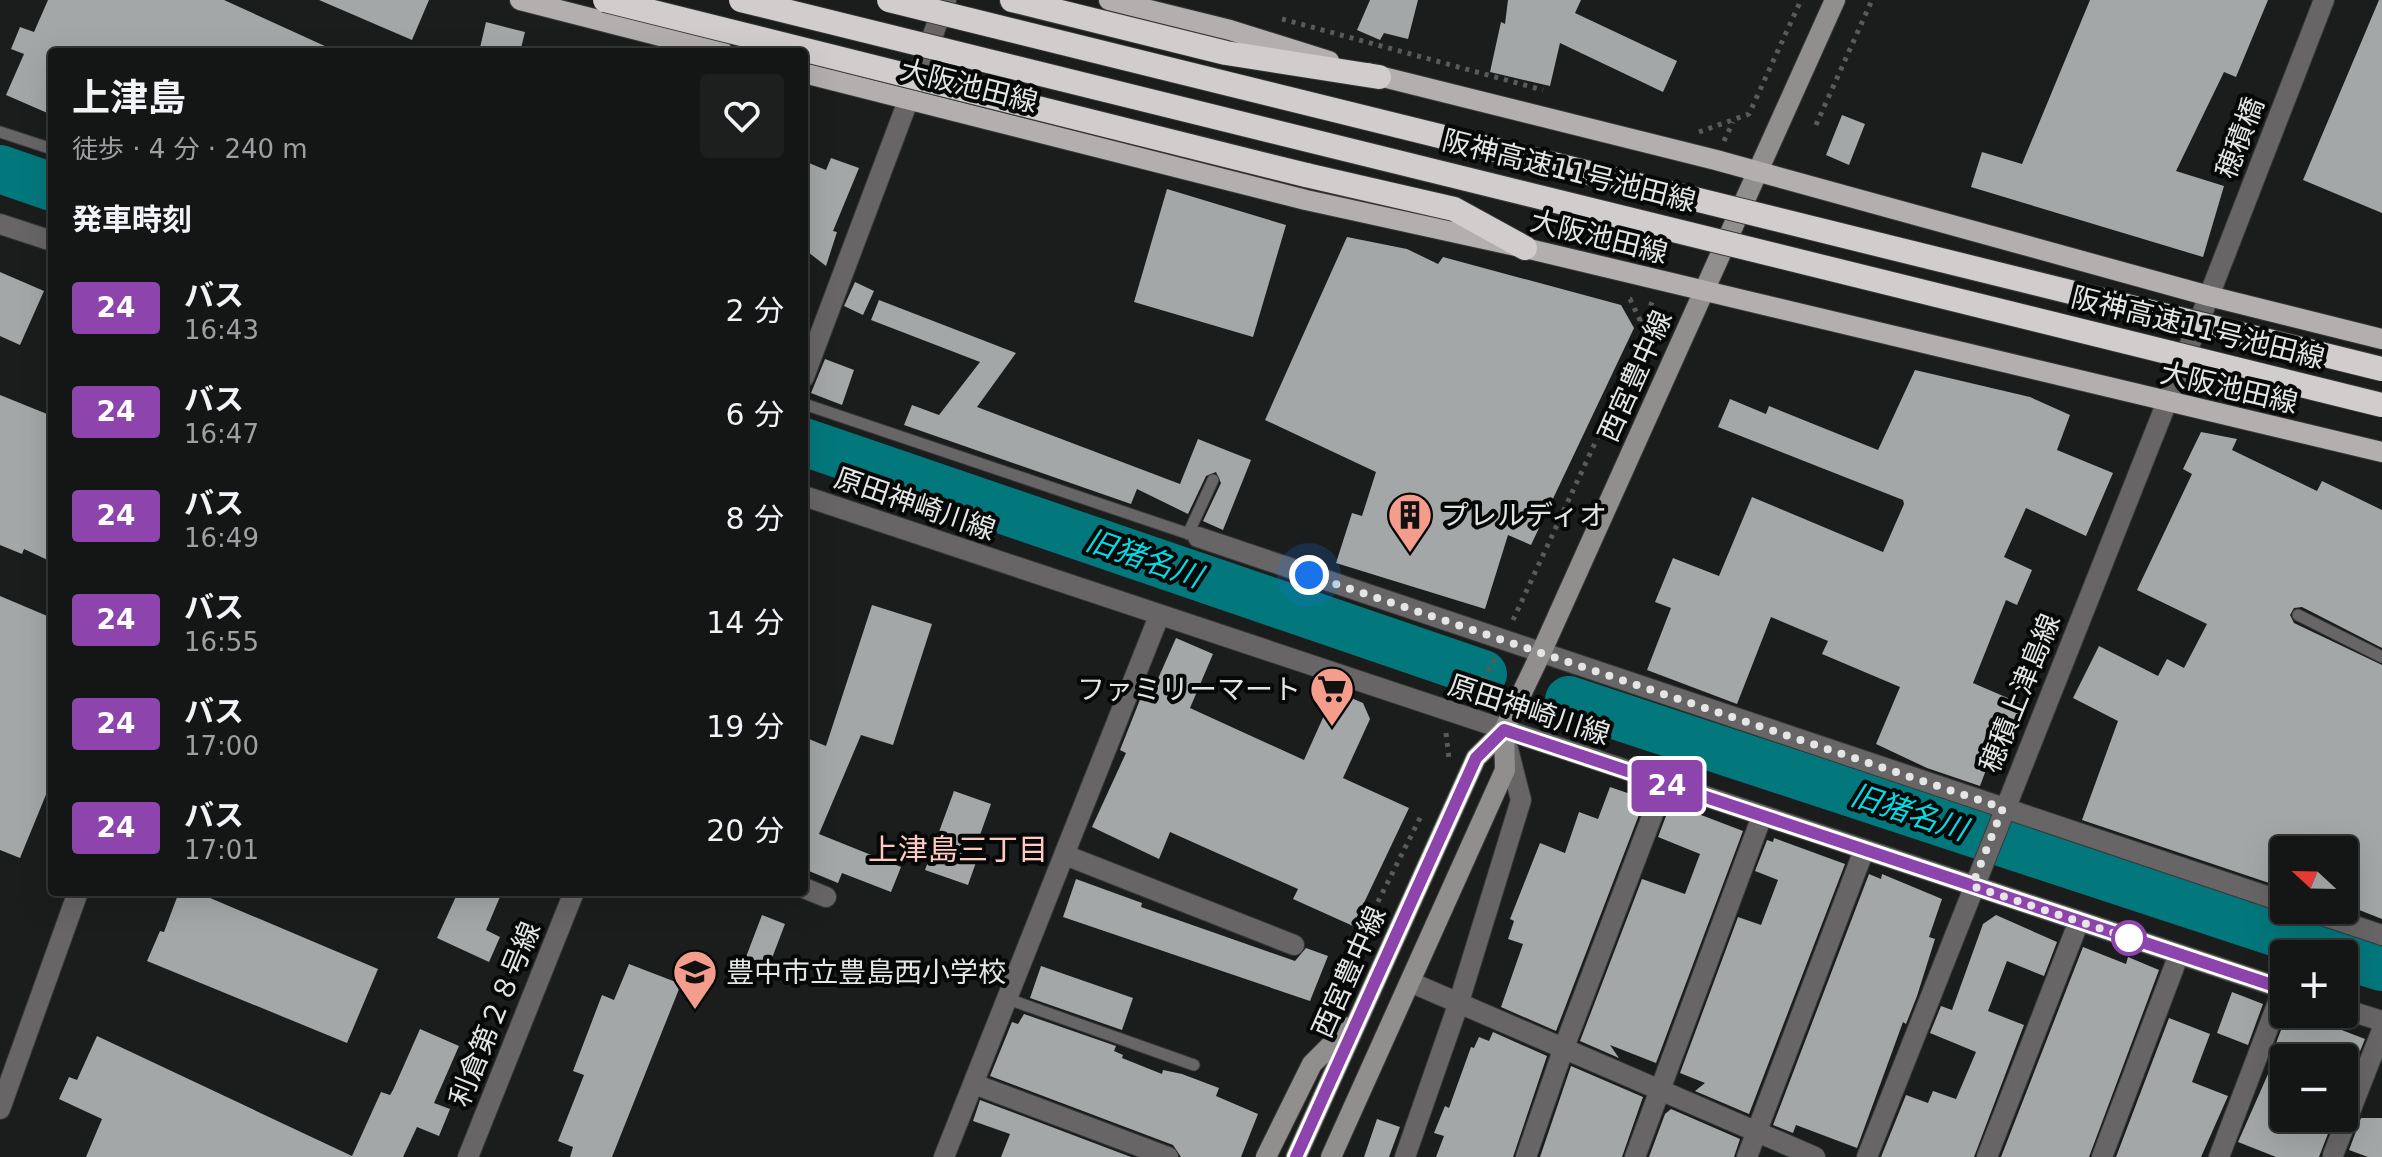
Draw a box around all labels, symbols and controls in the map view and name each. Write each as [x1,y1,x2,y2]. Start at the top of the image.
street label: 大阪池田線 [897,53,1041,119]
button: heart [700,74,784,158]
text: 上津島 [72,76,186,120]
street label: 穂積橋 [2210,93,2270,183]
street label: 阪神高速11号池田線 [1439,124,1699,218]
text: 徒歩 · 4 分 · 240 m [72,134,308,164]
text: 発車時刻 [72,202,192,237]
street label: 大阪池田線 [1527,204,1671,270]
text: バス [184,278,244,313]
street label: 阪神高速11号池田線 [2068,281,2328,375]
text: 24 [97,291,135,324]
text: 2 分 [725,293,784,328]
street label: 西宮豊中線 [1591,305,1679,447]
text: 16:43 [184,315,259,345]
street label: 大阪池田線 [2157,356,2301,420]
text: バス [184,382,244,417]
text: 24 [97,395,135,428]
text: 6 分 [725,397,784,432]
text: 16:47 [184,419,259,449]
street label: 原田神崎川線 [830,461,1000,547]
text: バス [184,486,244,521]
building icon: プレルディオ [1386,491,1434,554]
text: 24 [97,499,135,532]
place label: プレルディオ [1441,499,1607,532]
text: 8 分 [725,501,784,536]
water label: 旧猪名川 [1082,522,1209,595]
text: 16:49 [184,523,259,553]
your location [1289,555,1329,595]
text: バス [184,590,244,625]
text: 24 [97,603,135,636]
text: 14 分 [706,605,784,640]
street label: 穂積上津島線 [1973,609,2067,777]
text: 16:55 [184,627,259,657]
supermarket icon: ファミリーマート [1308,665,1356,728]
street label: 原田神崎川線 [1444,668,1614,752]
place label: ファミリーマート [1077,673,1301,706]
text: バス [184,694,244,729]
text: 24 [97,707,135,740]
text: 19 分 [706,709,784,744]
text: 17:00 [184,731,259,761]
line badge: 24 [1631,760,1703,812]
text: 24 [1648,769,1686,802]
water label: 旧猪名川 [1847,777,1974,848]
text: バス [184,798,244,833]
text: 24 [97,811,135,844]
text: 20 分 [706,813,784,848]
district label: 上津島三丁目 [868,832,1048,867]
text: 17:01 [184,835,259,865]
north arrow [2270,836,2358,924]
map controls [2270,836,2358,1132]
street label: 西宮豊中線 [1305,901,1393,1043]
street label: 利倉第２８号線 [443,917,547,1111]
unlabelled marker [2112,921,2146,955]
button: + [2270,940,2358,1028]
school or university icon: 豊中市立豊島西小学校 [671,948,719,1011]
place label: 豊中市立豊島西小学校 [726,956,1006,989]
button: − [2270,1044,2358,1132]

